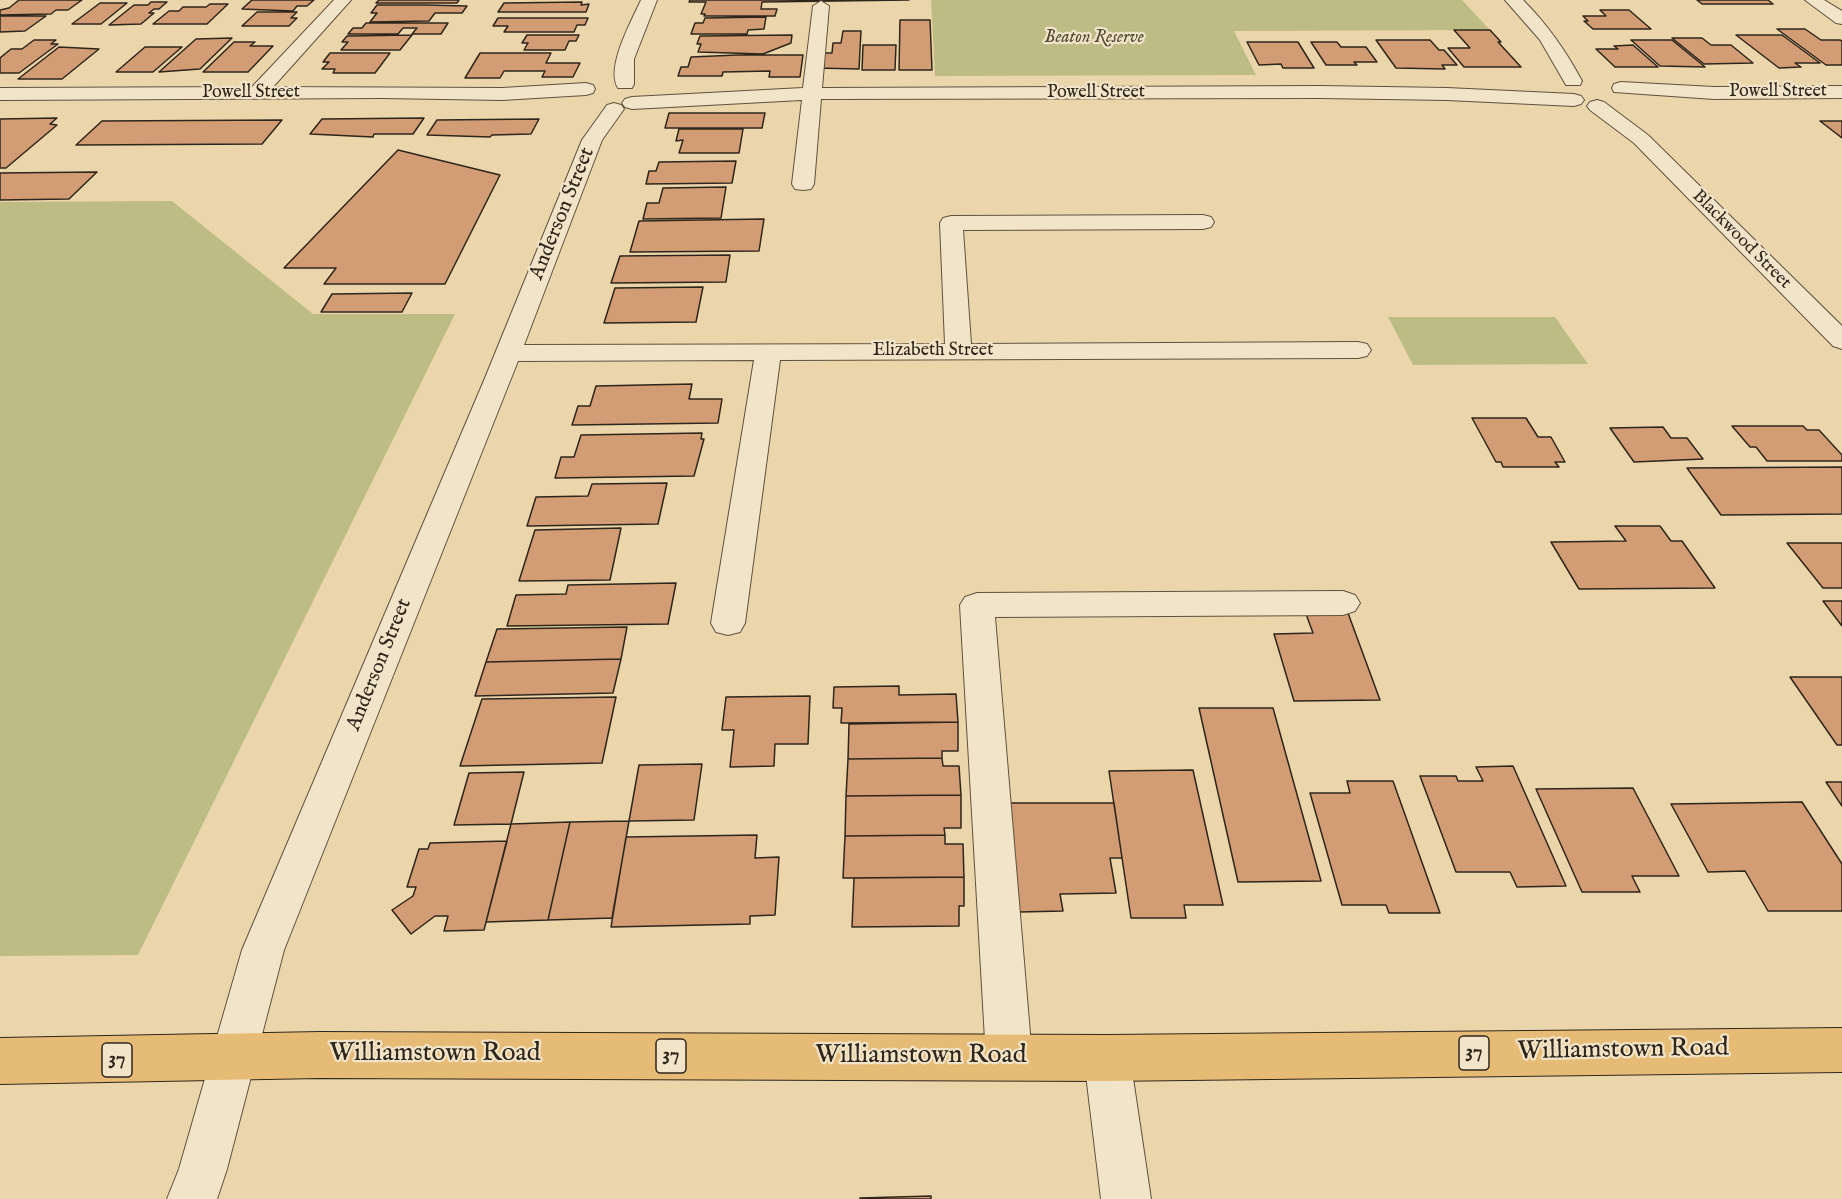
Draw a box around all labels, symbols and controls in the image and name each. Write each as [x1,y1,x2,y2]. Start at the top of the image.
park label: Beaton Reserve [1044,27,1144,49]
street label: Powell Street [1729,81,1827,103]
street label: Powell Street [202,82,300,104]
street label: Powell Street [1047,82,1145,104]
street label: Anderson Street [525,144,601,284]
street label: Blackwood Street [1687,186,1795,294]
street label: Elizabeth Street [873,340,993,362]
street label: Anderson Street [342,595,418,735]
street label: Williamstown Road [1517,1034,1729,1068]
road number: 37 [1459,1036,1489,1070]
street label: Williamstown Road [329,1039,541,1071]
road number: 37 [656,1039,686,1073]
street label: Williamstown Road [815,1041,1027,1073]
road number: 37 [102,1043,132,1077]

